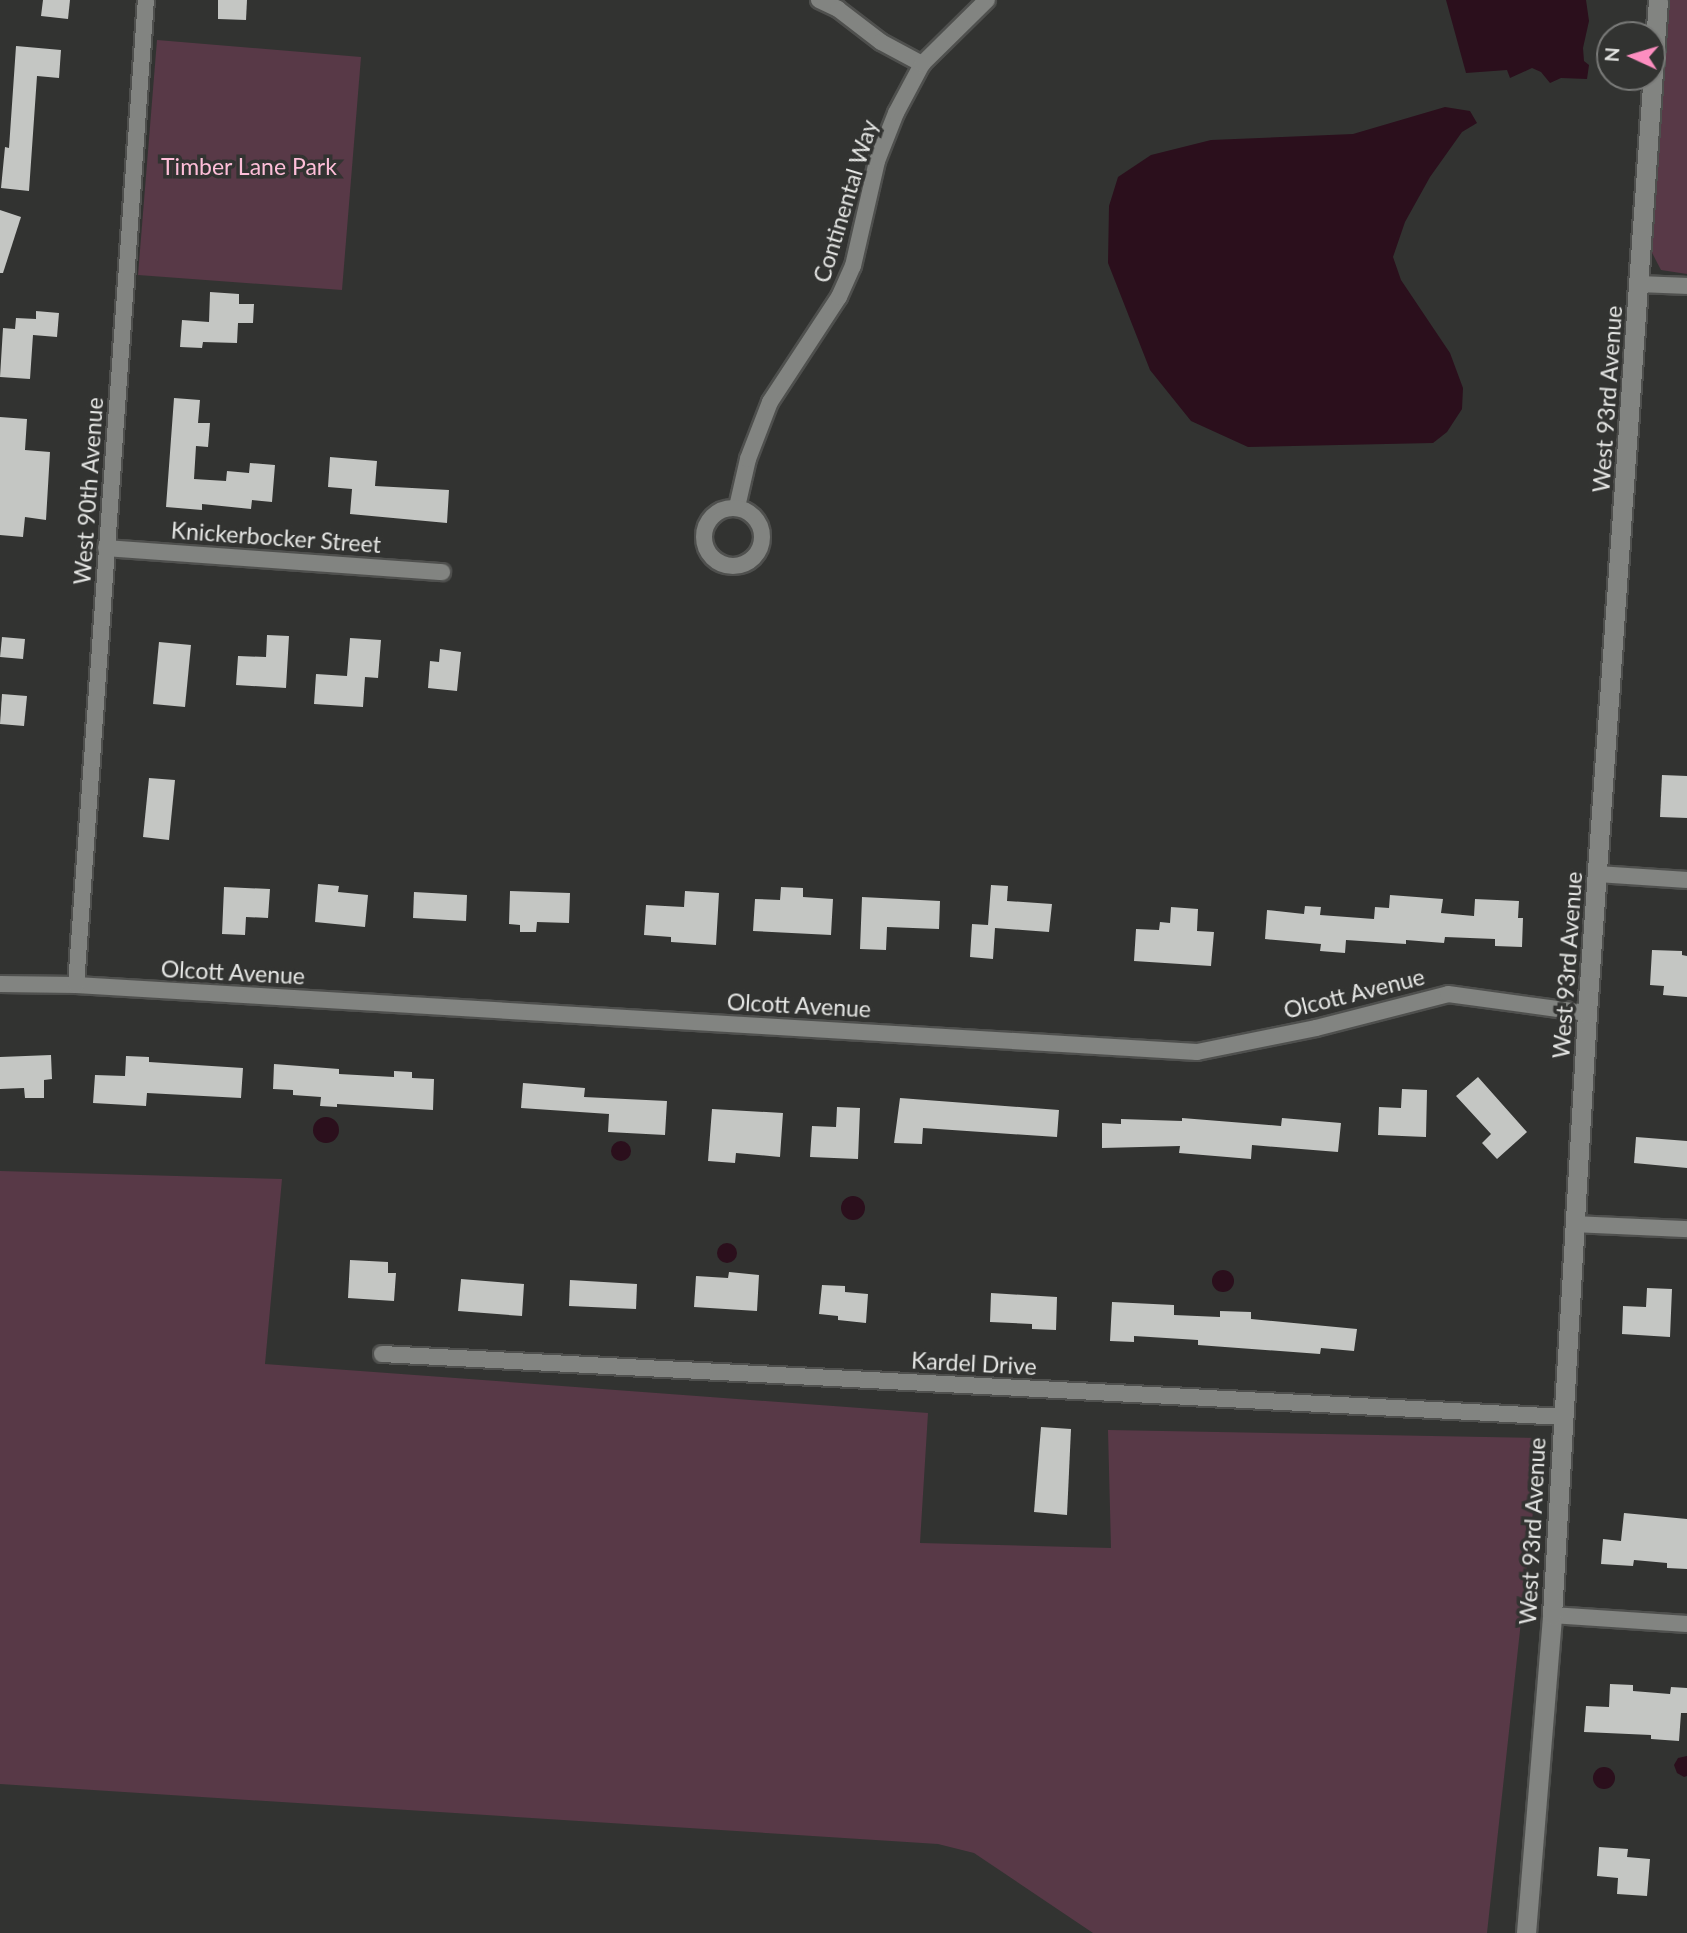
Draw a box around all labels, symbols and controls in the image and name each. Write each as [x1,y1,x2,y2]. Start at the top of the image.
north arrow [1596,21,1666,91]
text: N [1600,47,1624,63]
street label: Continental Way [807,116,883,286]
park label: Timber Lane Park [161,152,337,180]
street label: West 93rd Avenue [1587,304,1627,494]
street label: West 90th Avenue [68,396,108,586]
street label: Knickerbocker Street [170,516,382,558]
street label: West 93rd Avenue [1547,870,1587,1060]
street label: Olcott Avenue [160,954,306,990]
street label: Olcott Avenue [1280,962,1428,1024]
street label: Olcott Avenue [726,987,872,1023]
street label: Kardel Drive [911,1346,1037,1380]
street label: West 93rd Avenue [1513,1436,1551,1626]

